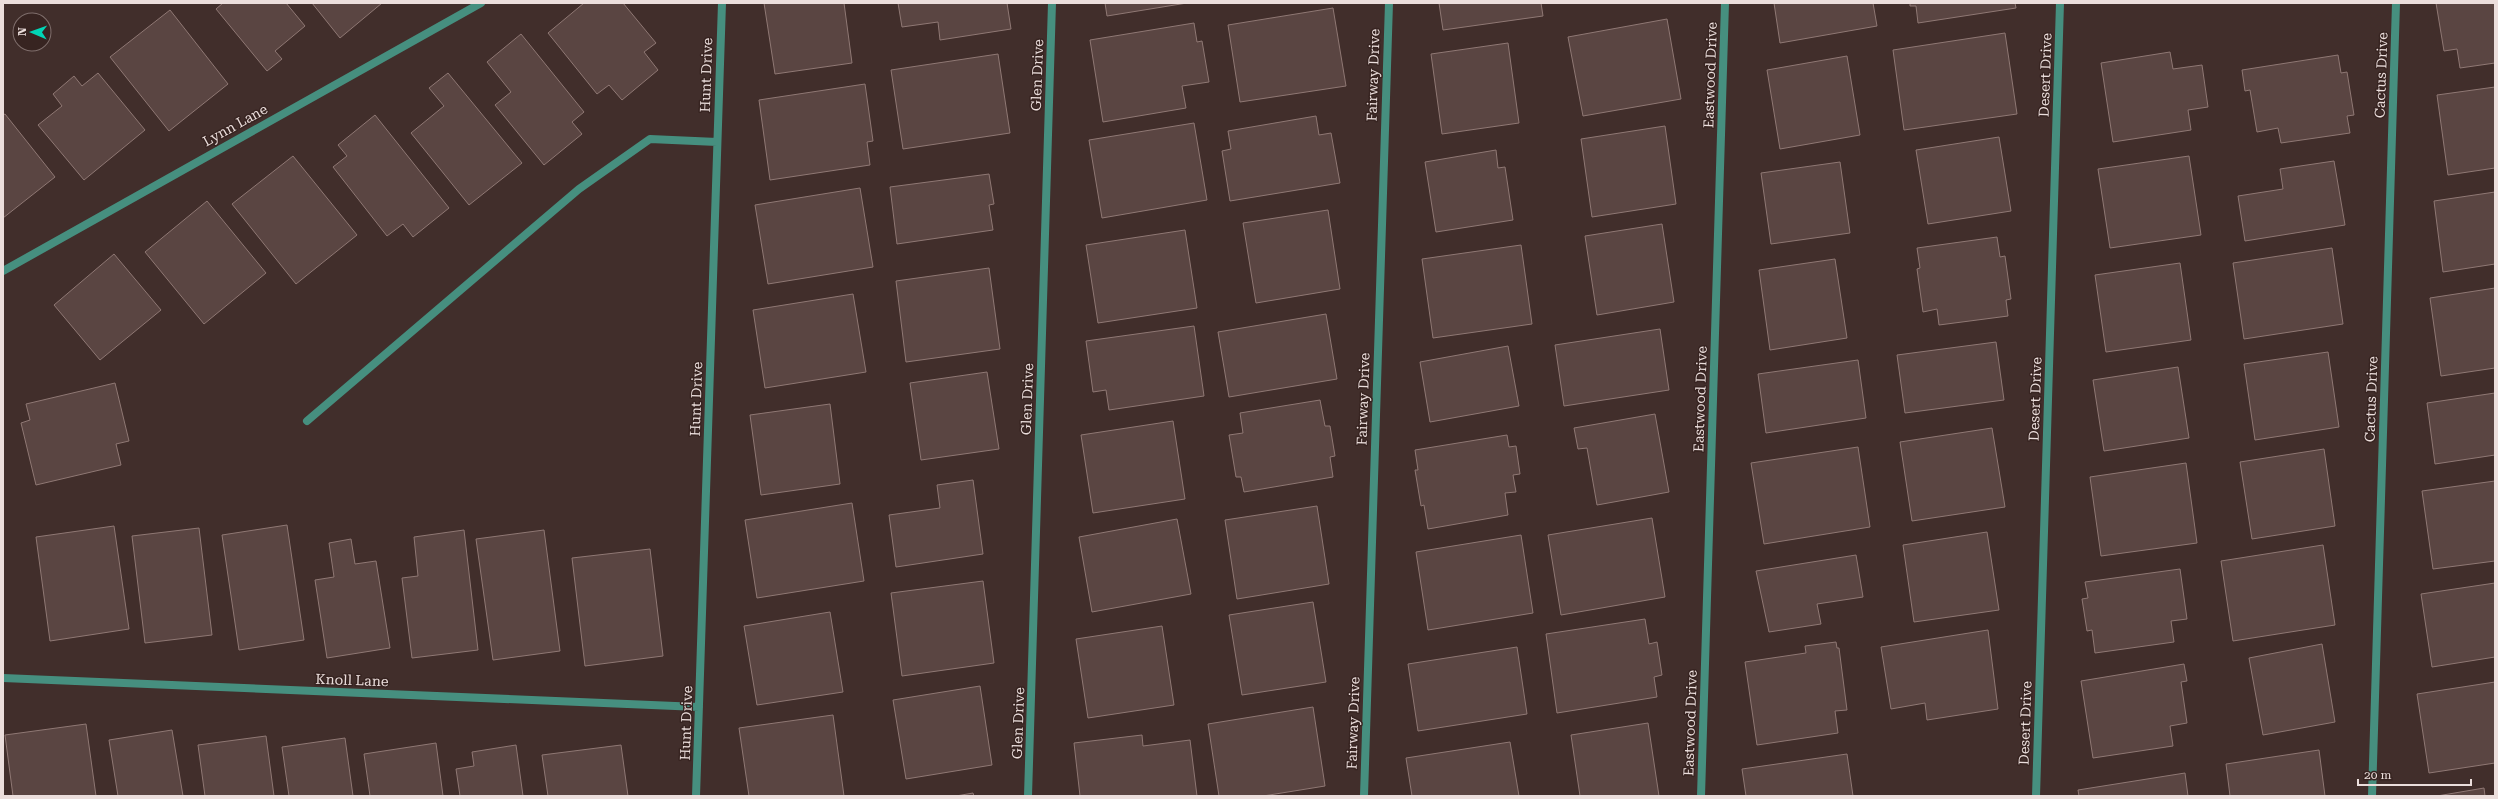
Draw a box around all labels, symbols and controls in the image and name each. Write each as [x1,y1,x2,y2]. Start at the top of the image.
north arrow [12,12,52,52]
street label: Eastwood Drive [1700,21,1720,128]
text: N [16,27,29,36]
street label: Fairway Drive [1363,28,1383,122]
street label: Cactus Drive [2372,31,2391,118]
street label: Desert Drive [2036,32,2054,117]
street label: Hunt Drive [697,37,715,113]
street label: Glen Drive [1028,38,1046,111]
street label: Lynn Lane [200,101,270,149]
street label: Eastwood Drive [1690,345,1710,452]
street label: Fairway Drive [1353,352,1373,446]
street label: Cactus Drive [2362,355,2381,442]
street label: Desert Drive [2026,356,2044,441]
street label: Hunt Drive [687,361,705,437]
street label: Glen Drive [1018,362,1036,435]
street label: Eastwood Drive [1680,669,1700,776]
street label: Knoll Lane [315,671,389,689]
street label: Fairway Drive [1343,676,1363,770]
street label: Desert Drive [2016,680,2034,765]
street label: Hunt Drive [677,685,695,761]
street label: Glen Drive [1009,686,1027,759]
scale bar [2358,761,2471,787]
text: 20 m [2364,768,2391,782]

